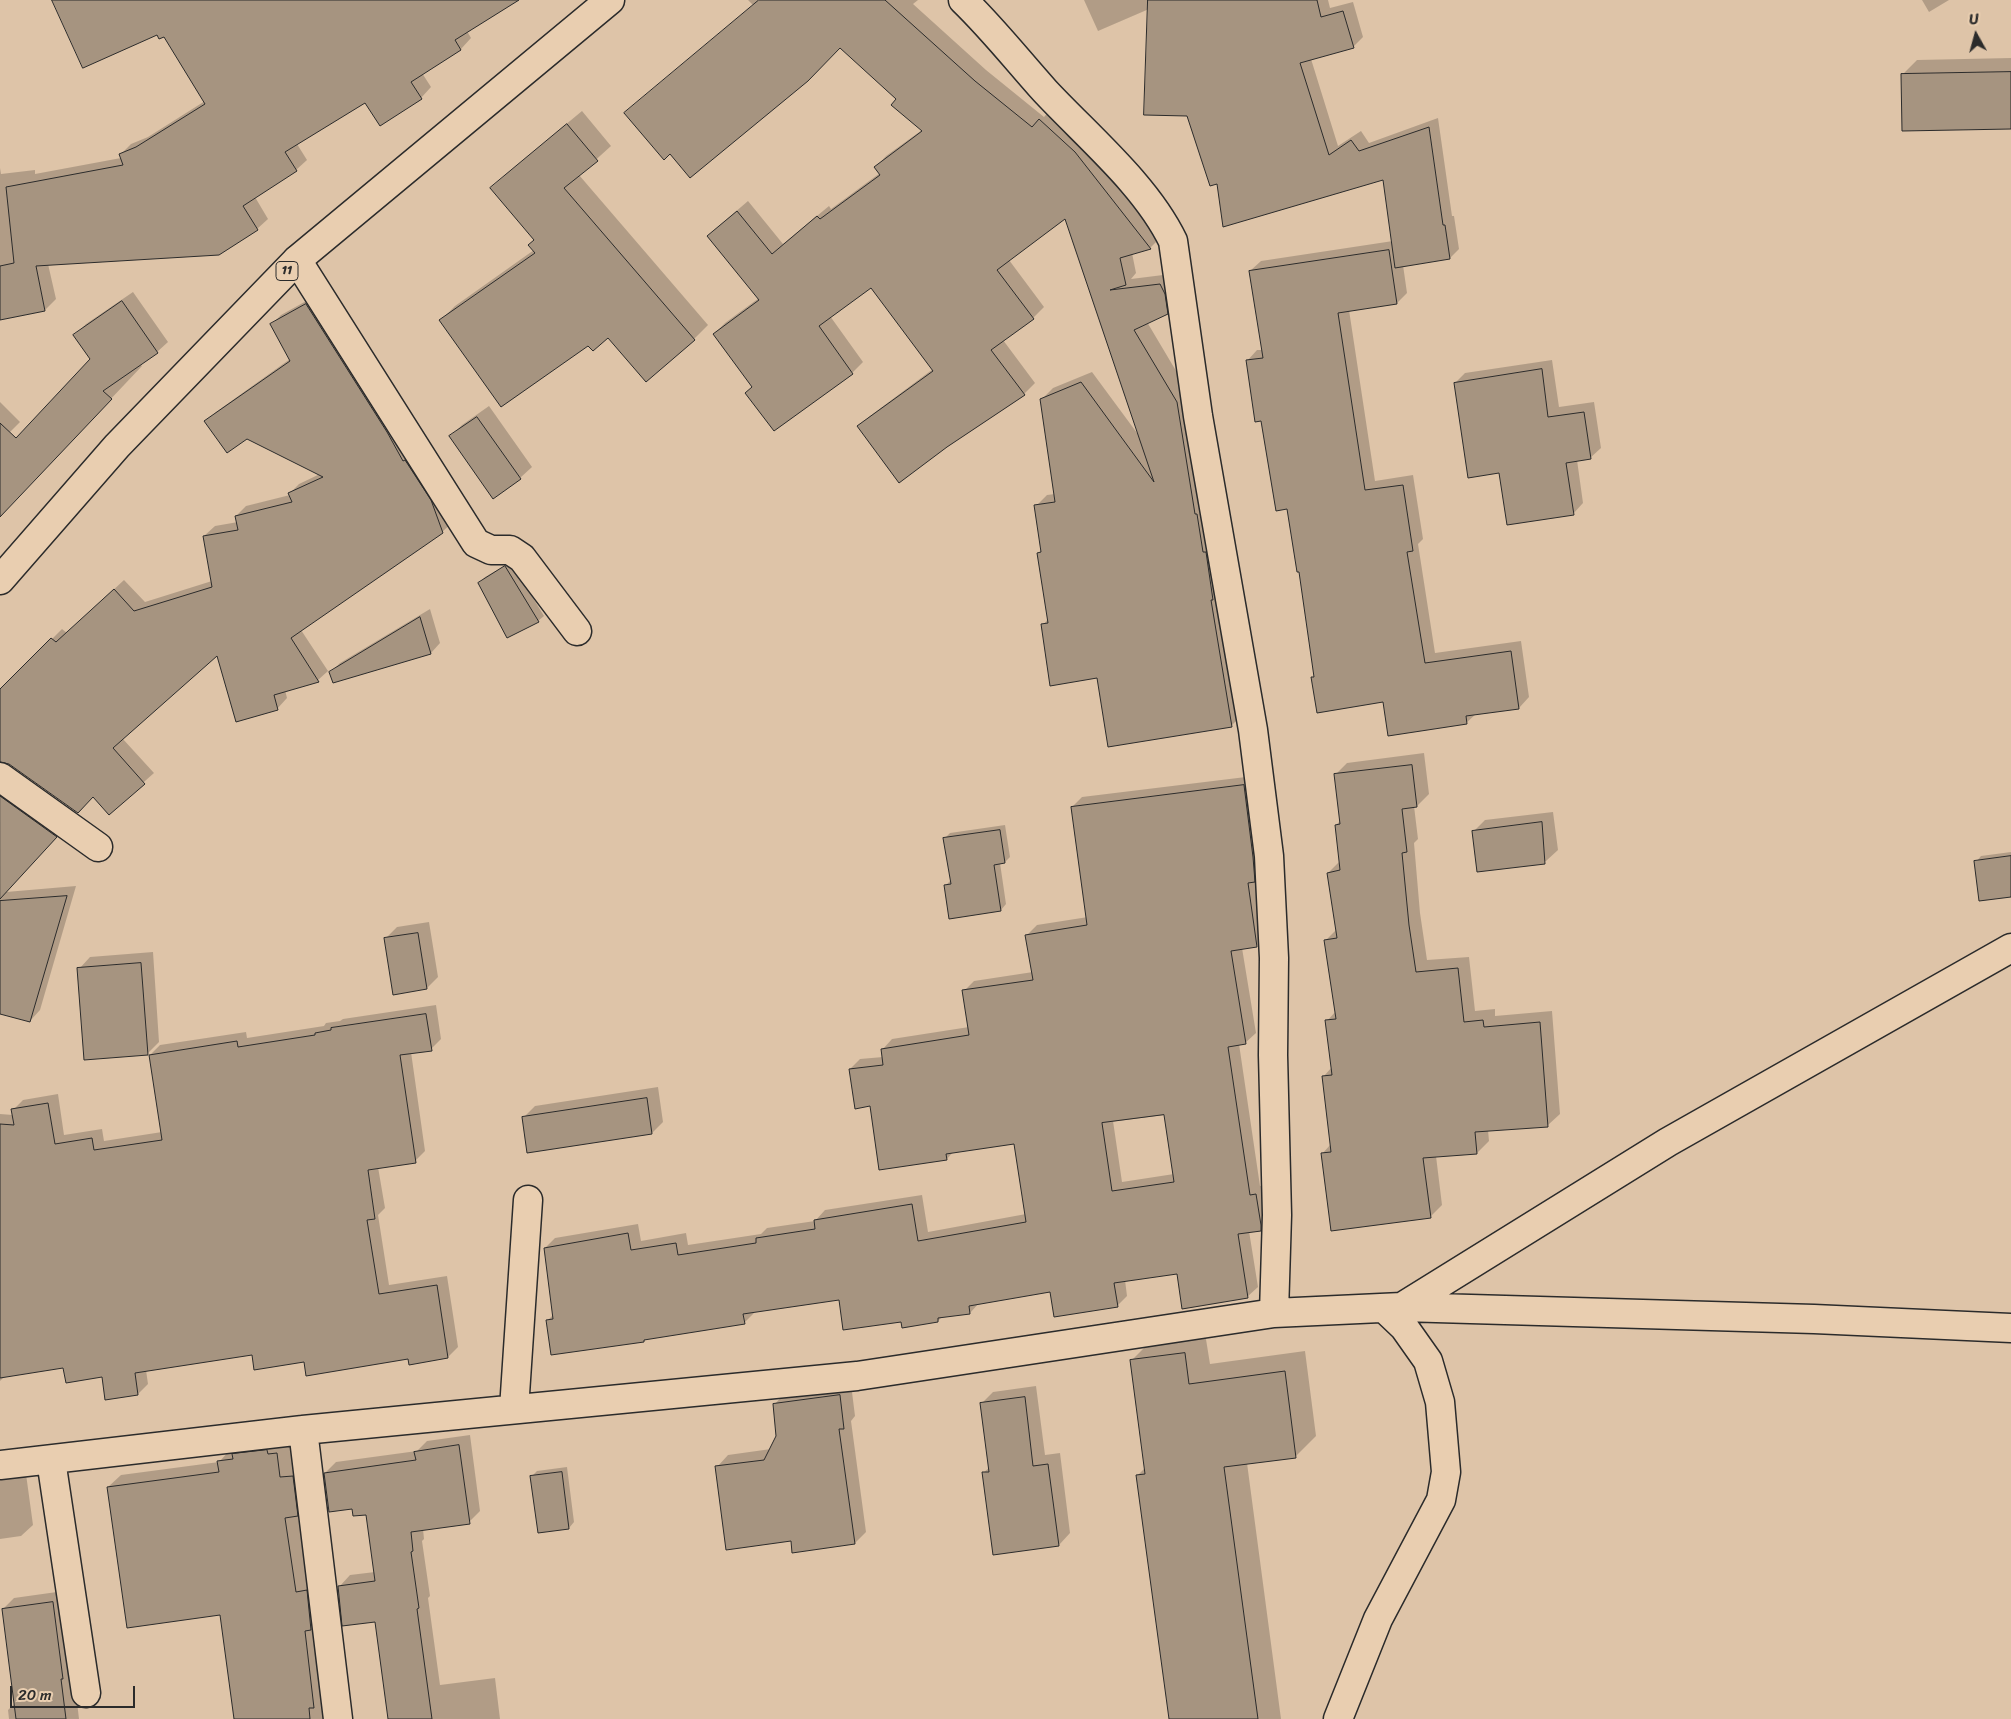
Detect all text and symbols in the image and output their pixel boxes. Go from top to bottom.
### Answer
text: U [1968,7,1980,33]
north arrow [1951,10,2001,60]
road number: 11 [276,262,298,280]
scale bar [12,1676,138,1708]
text: 20 m [18,1682,52,1708]

